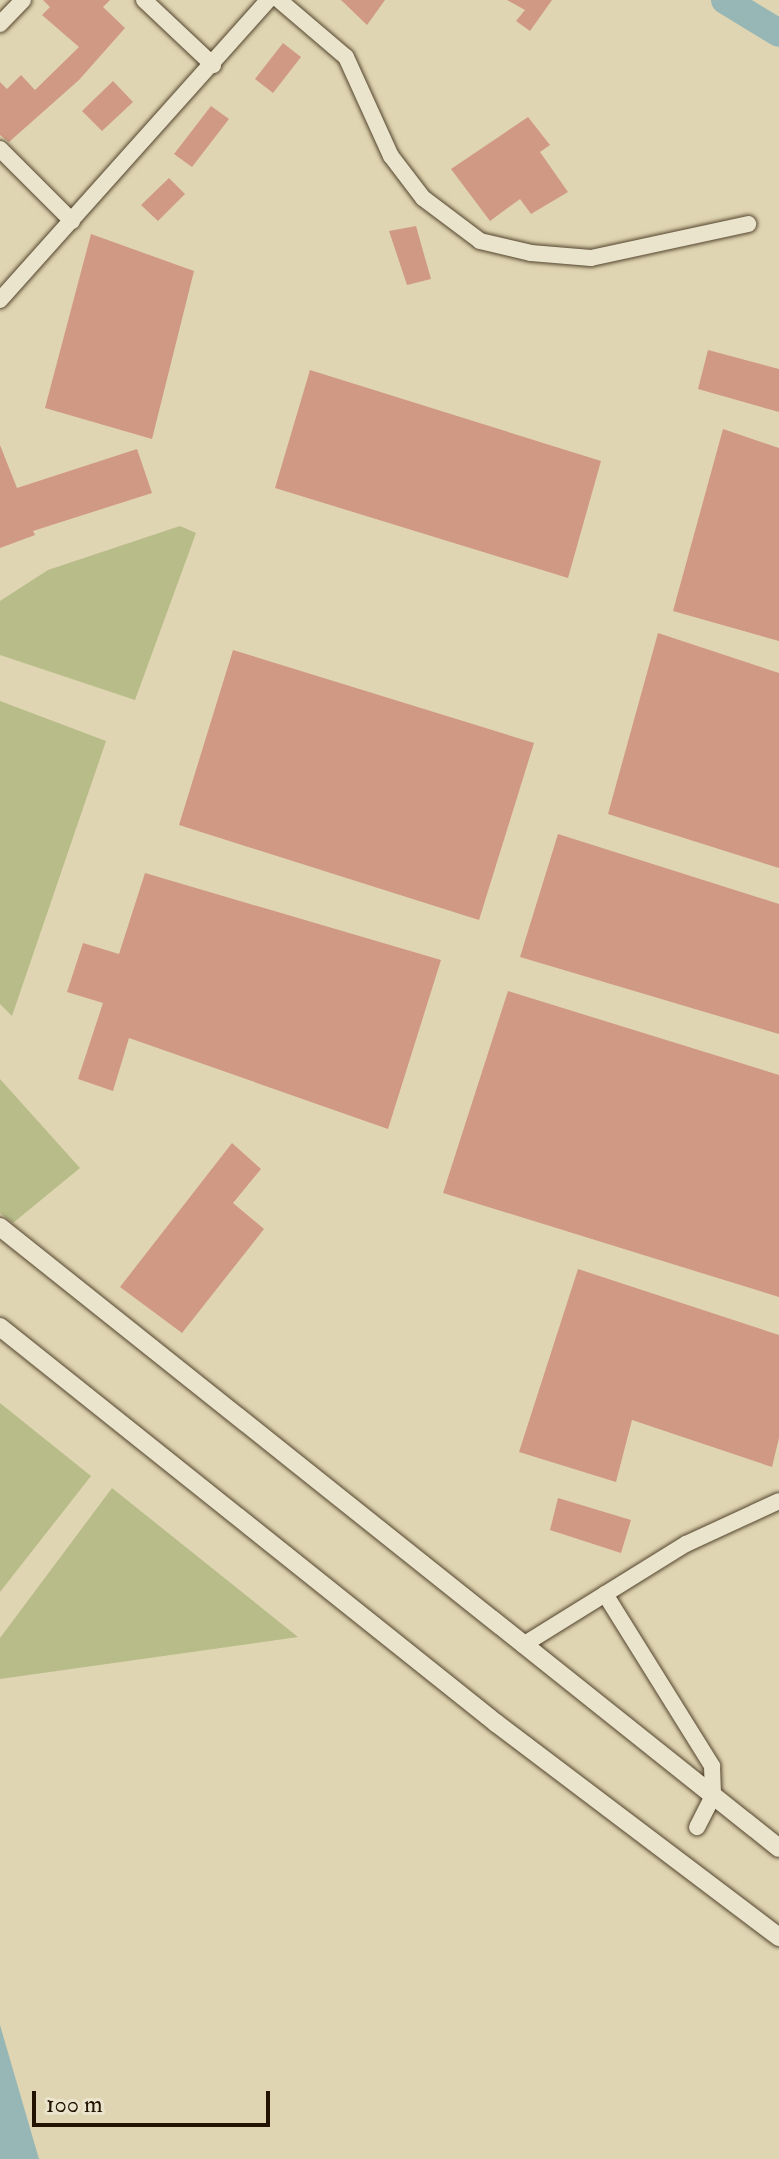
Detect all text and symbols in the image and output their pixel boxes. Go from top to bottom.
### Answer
scale bar [36,2075,274,2125]
text: 100 m [46,2089,103,2120]

